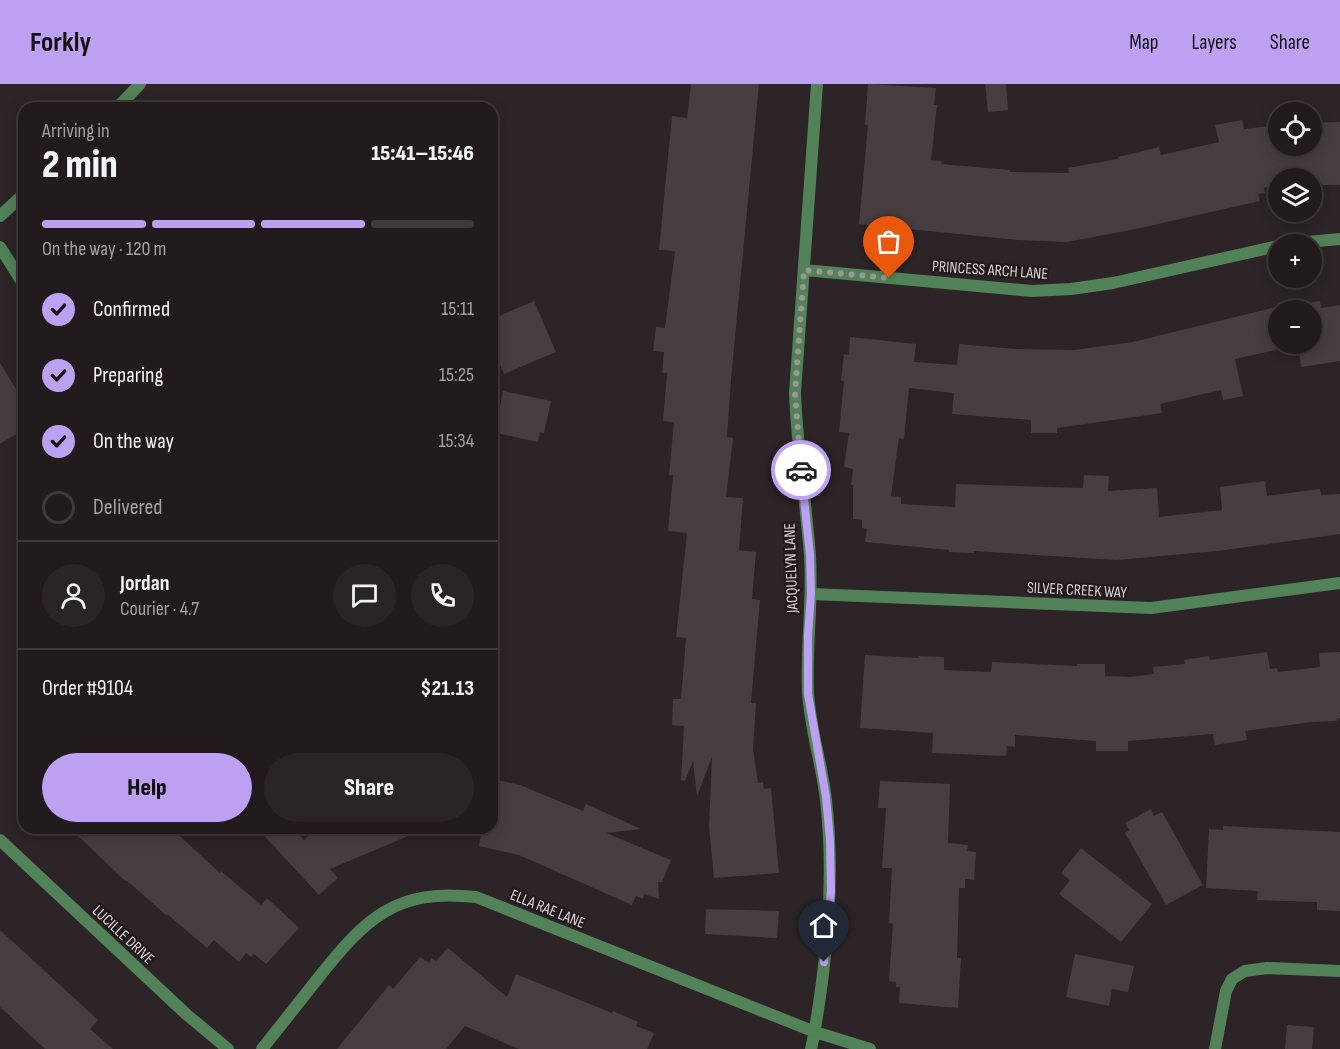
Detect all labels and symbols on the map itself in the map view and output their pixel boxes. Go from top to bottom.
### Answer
pin [863,216,914,278]
street label: PRINCESS ARCH LANE [931,257,1048,284]
courier [771,440,831,500]
street label: JACQUELYN LANE [780,523,803,614]
street label: SILVER CREEK WAY [1027,578,1128,603]
street label: ELLA RAE LANE [507,886,588,933]
pin [798,900,849,962]
street label: LUCILLE DRIVE [88,902,158,969]

